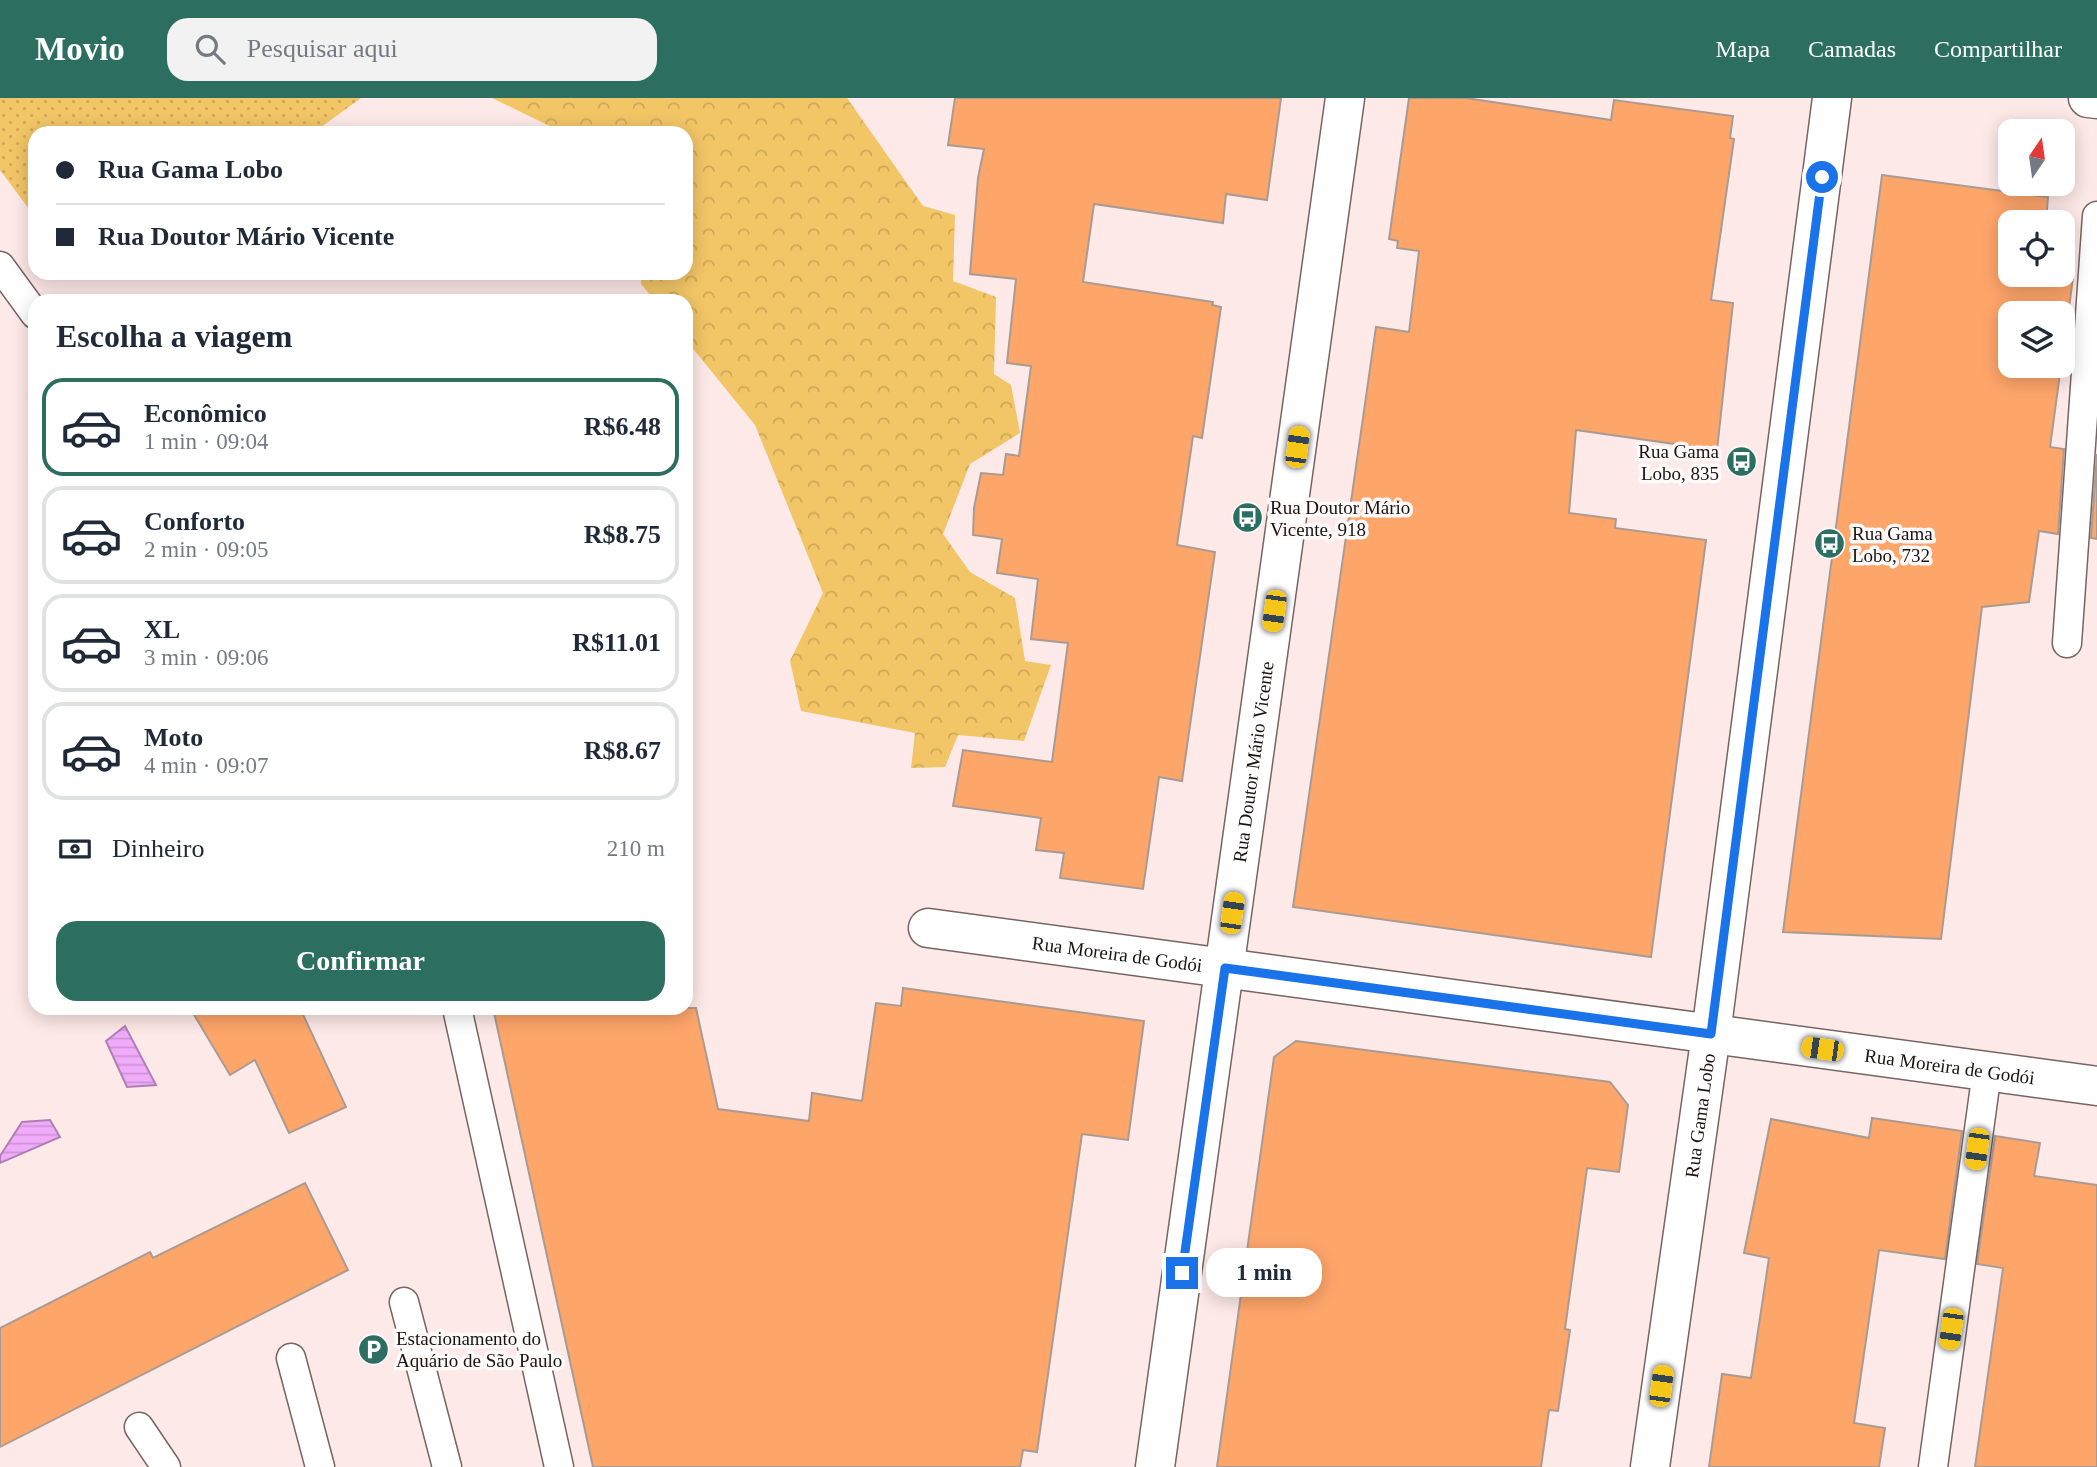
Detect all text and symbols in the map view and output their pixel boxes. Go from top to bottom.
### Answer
search box [167,18,657,81]
icon: search [191,30,229,68]
text: Movio [35,31,125,67]
text: Pesquisar aqui [247,34,398,63]
text: Mapa [1715,36,1770,62]
text: Camadas [1808,36,1896,62]
text: Compartilhar [1934,36,2062,62]
north arrow [1998,119,2076,196]
map controls [1998,119,2075,378]
text: Rua Gama Lobo [98,155,283,184]
route start [1806,161,1838,193]
button: locate [1998,210,2075,287]
text: Rua Doutor Mário Vicente [98,222,394,251]
button: layers [1998,301,2075,378]
text: Escolha a viagem [56,318,292,354]
icon: car [60,396,123,459]
text: Econômico [144,399,267,428]
text: R$6.48 [584,412,661,441]
car [1284,425,1311,469]
text: 1 min · 09:04 [144,429,269,454]
place label: Rua Gama Lobo, 835 [1638,441,1720,484]
bus stop icon: Rua Gama Lobo, 835 [1725,445,1759,479]
place label: Rua Doutor Mário Vicente, 918 [1270,497,1410,540]
bus stop icon: Rua Doutor Mário Vicente, 918 [1230,501,1264,535]
icon: car [60,504,123,567]
text: Conforto [144,507,245,536]
text: R$8.75 [584,520,661,549]
place label: Rua Gama Lobo, 732 [1852,523,1933,566]
bus stop icon: Rua Gama Lobo, 732 [1812,527,1846,561]
text: 2 min · 09:05 [144,537,269,562]
car [1261,589,1288,633]
icon: car [60,612,123,675]
text: XL [144,615,180,644]
text: R$11.01 [572,628,661,657]
text: 3 min · 09:06 [144,645,269,670]
street label: Rua Doutor Mário Vicente [1229,660,1277,864]
icon: car [60,720,123,783]
text: Moto [144,723,203,752]
text: R$8.67 [584,736,661,765]
text: 4 min · 09:07 [144,753,269,778]
icon: cash [56,830,94,868]
text: Dinheiro [112,834,204,863]
text: 210 m [607,836,665,861]
car [1219,891,1246,935]
button: Confirmar [56,921,665,1001]
street label: Rua Moreira de Godói [1031,932,1204,975]
car [1800,1036,1845,1062]
street label: Rua Moreira de Godói [1863,1044,2036,1088]
street label: Rua Gama Lobo [1680,1052,1719,1179]
car [1964,1127,1991,1171]
callout: 1 min [1206,1248,1322,1298]
route end [1166,1257,1198,1289]
text: 1 min [1236,1260,1292,1285]
car [1938,1307,1965,1351]
place label: Estacionamento do Aquário de São Paulo [396,1328,562,1371]
parking icon: Estacionamento do Aquário de São Paulo [356,1332,390,1366]
car [1648,1364,1675,1408]

